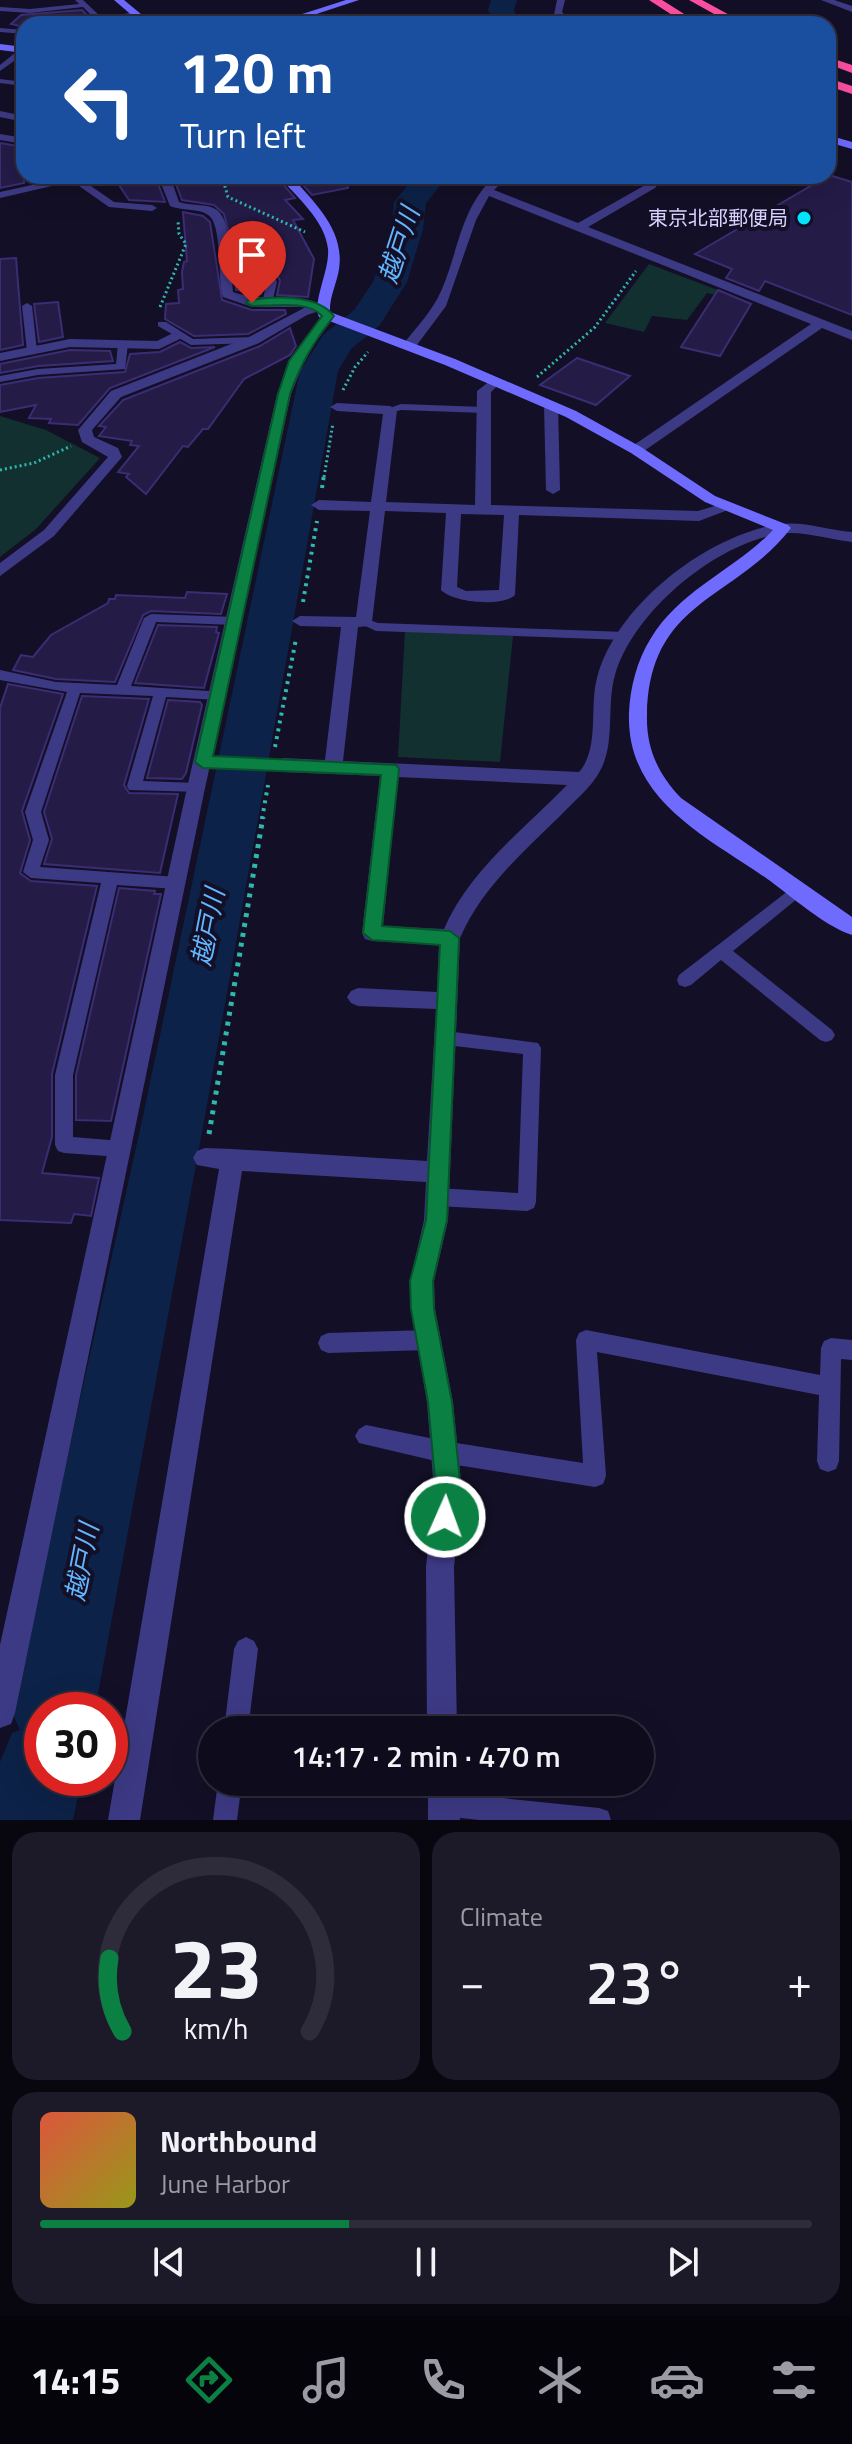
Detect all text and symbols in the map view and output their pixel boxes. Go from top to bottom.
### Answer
text: 120 m [180,30,333,115]
icon: left [48,48,152,152]
text: Turn left [180,107,306,162]
water label: 越戸川 [368,199,430,288]
place label: 東京北部郵便局 [648,202,788,233]
marker: 東京北部郵便局 [795,209,813,227]
pin [218,221,286,303]
icon: arrive [230,233,274,277]
water label: 越戸川 [181,882,235,969]
position arrow [403,1475,487,1559]
water label: 越戸川 [55,1517,109,1604]
speed limit sign: 30 [24,1692,128,1796]
text: 14:17 · 2 min · 470 m [291,1733,561,1779]
text: Climate [460,1897,543,1936]
text: 23 [169,1904,263,2030]
text: 23° [586,1936,686,2027]
text: − [460,1948,485,2015]
text: + [787,1948,812,2015]
text: km/h [184,2007,248,2050]
text: Northbound [160,2118,317,2164]
text: June Harbor [160,2164,290,2203]
icon: previous [147,2240,191,2284]
icon: pause [404,2240,448,2284]
icon: next [661,2240,705,2284]
icon: directions [181,2352,237,2408]
icon: music [298,2352,354,2408]
icon: phone [415,2352,471,2408]
icon: climate [532,2352,588,2408]
icon: car [649,2352,705,2408]
icon: filters [766,2352,822,2408]
text: 14:15 [30,2353,120,2408]

